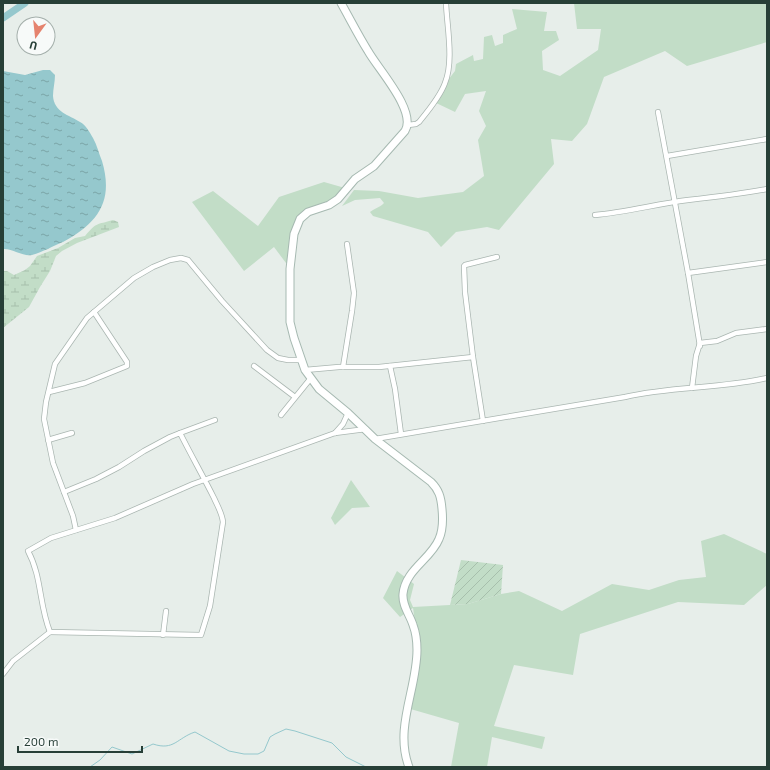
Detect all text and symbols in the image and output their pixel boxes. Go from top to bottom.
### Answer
north arrow [16,16,56,56]
text: U [28,39,39,53]
scale bar [18,728,142,754]
text: 200 m [24,734,58,748]

